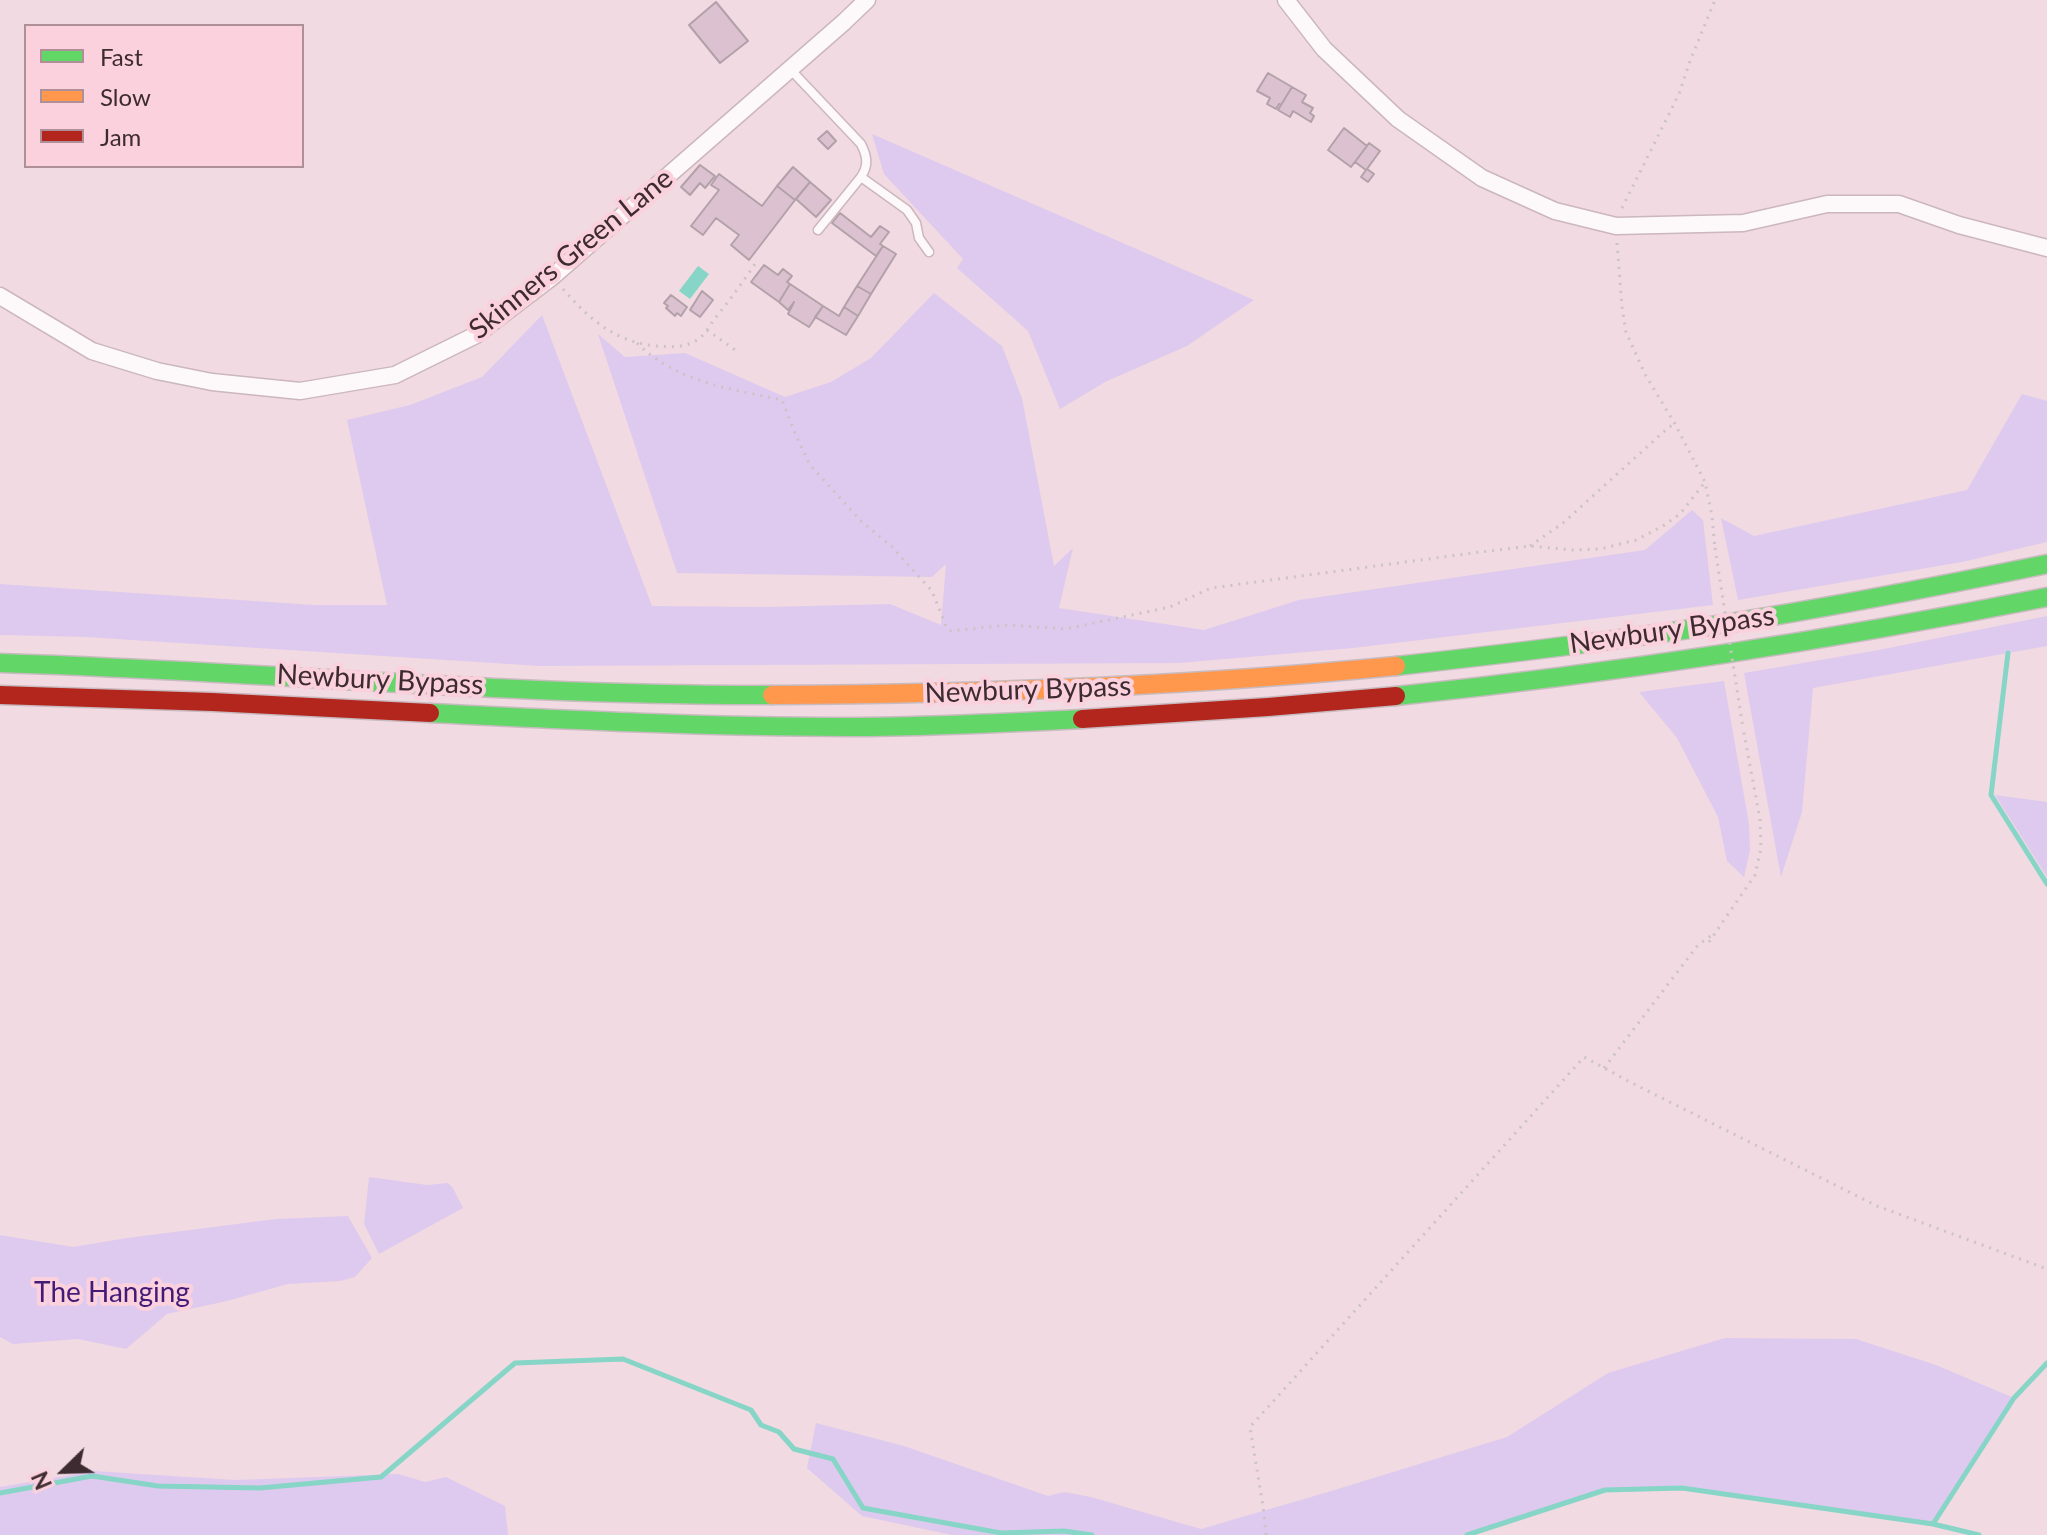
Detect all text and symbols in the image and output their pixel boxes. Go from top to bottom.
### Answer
legend [24,24,304,168]
text: Fast [100,42,143,71]
text: Slow [100,82,151,111]
text: Jam [100,122,141,151]
street label: Skinners Green Lane [462,162,680,346]
street label: Newbury Bypass [1567,599,1777,661]
street label: Newbury Bypass [276,658,484,702]
street label: Newbury Bypass [924,670,1132,710]
park label: The Hanging [34,1276,190,1310]
north arrow [24,1431,104,1511]
text: N [26,1468,57,1494]

